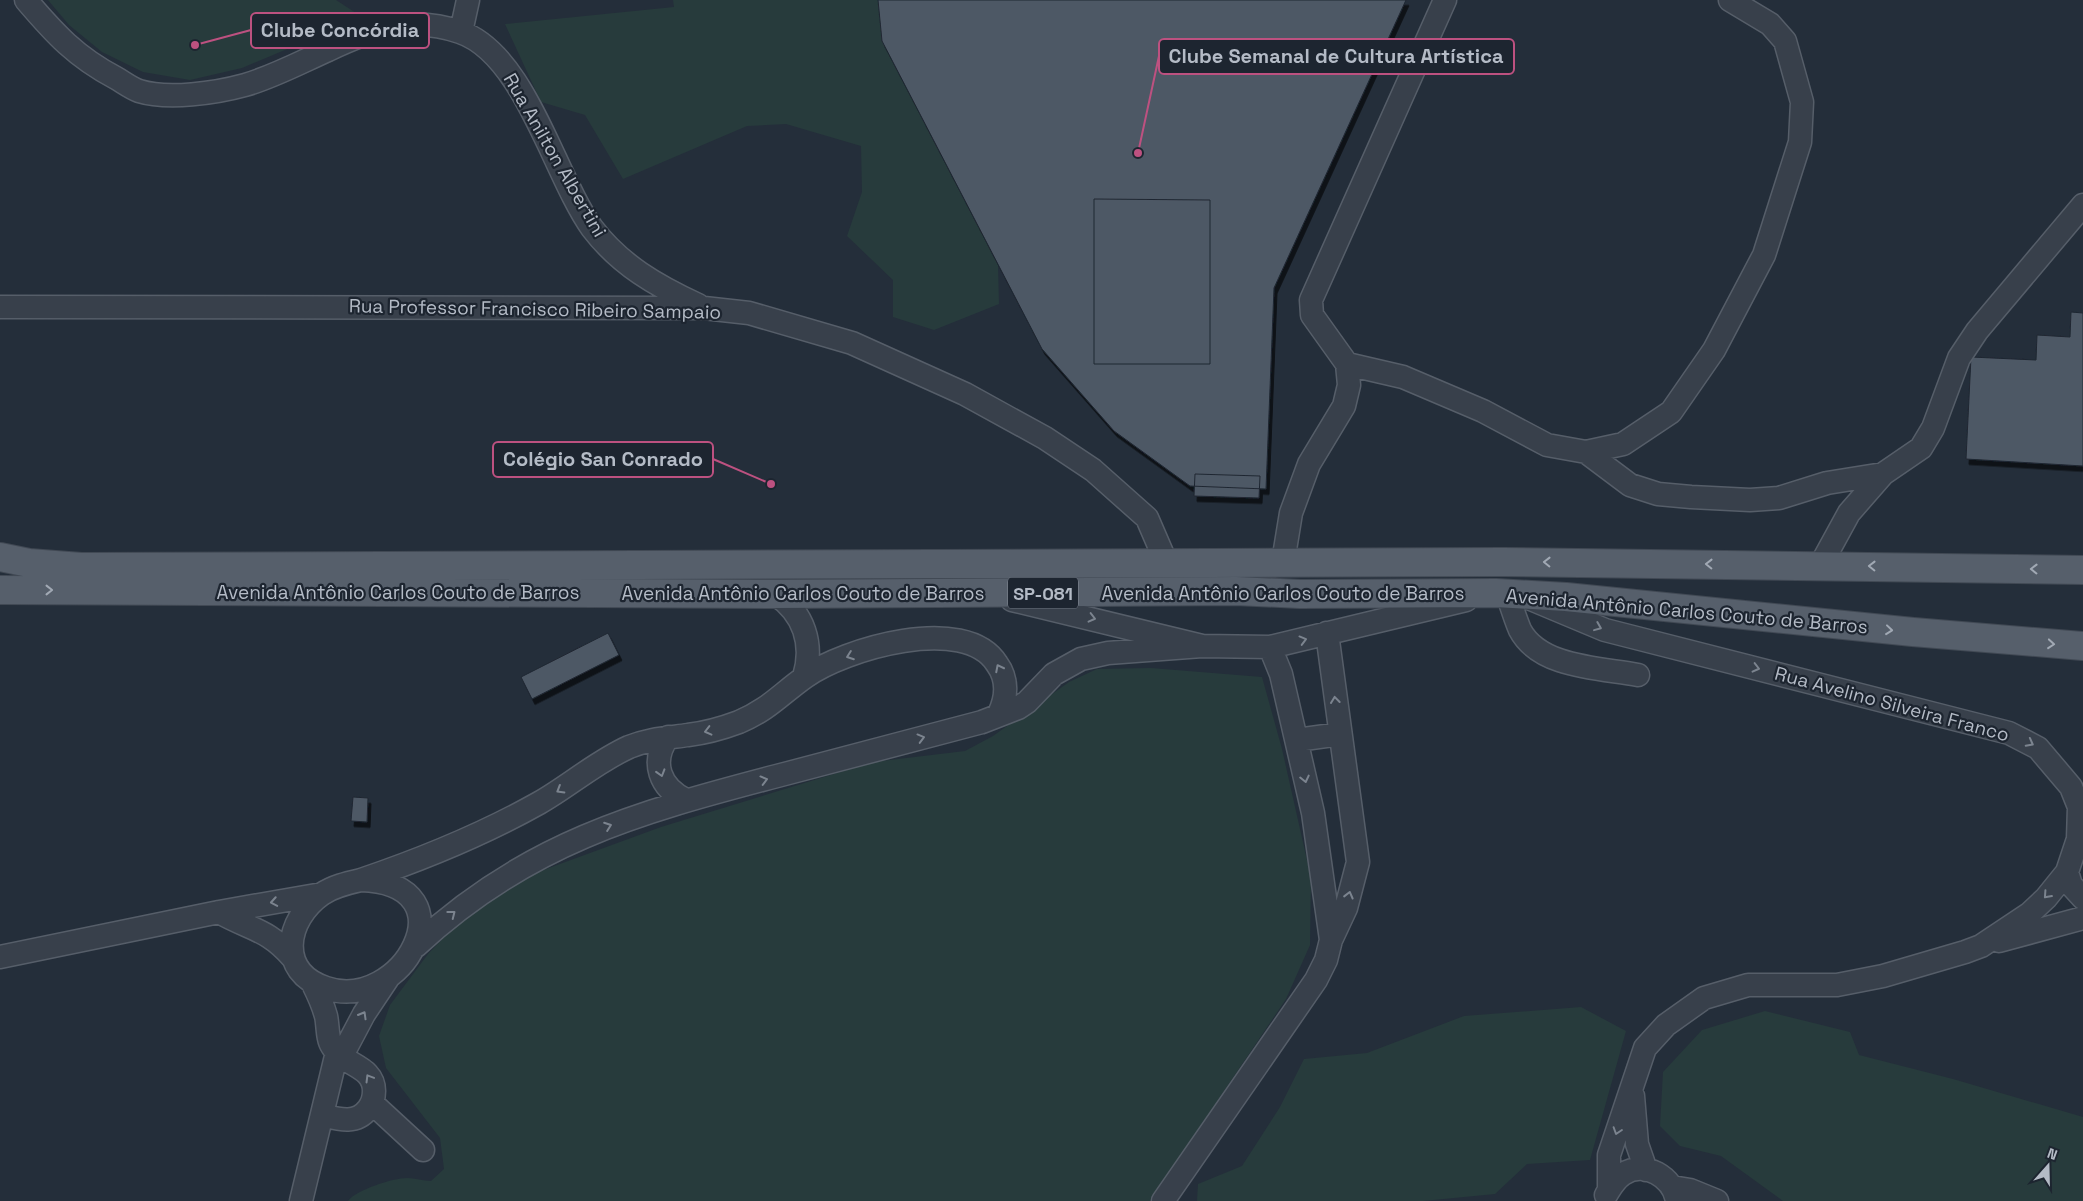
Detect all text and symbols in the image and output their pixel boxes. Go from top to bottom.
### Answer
callout: Clube Concórdia [251,13,429,48]
text: Clube Concórdia [261,17,420,43]
callout: Clube Semanal de Cultura Artística [1159,39,1514,74]
text: Clube Semanal de Cultura Artística [1169,43,1504,69]
street label: Rua Anilton Albertini [498,68,612,242]
street label: Rua Professor Francisco Ribeiro Sampaio [349,293,721,325]
callout: Colégio San Conrado [493,442,713,477]
text: Colégio San Conrado [503,446,703,472]
one-way arrow [1543,557,1550,567]
one-way arrow [1705,559,1713,569]
one-way arrow [1868,561,1876,572]
one-way arrow [2030,564,2038,574]
road number: SP-081 [1008,578,1078,608]
street label: Avenida Antônio Carlos Couto de Barros [216,580,580,605]
street label: Avenida Antônio Carlos Couto de Barros [621,581,985,606]
street label: Avenida Antônio Carlos Couto de Barros [1101,581,1465,606]
street label: Avenida Antônio Carlos Couto de Barros [1505,583,1869,639]
one-way arrow [45,585,53,595]
one-way arrow [1088,612,1097,623]
one-way arrow [1593,621,1602,631]
one-way arrow [1886,624,1894,635]
one-way arrow [1298,635,1307,645]
one-way arrow [2048,638,2056,649]
one-way arrow [846,650,855,660]
street label: Rua Avelino Silveira Franco [1772,661,2012,747]
one-way arrow [1751,662,1759,672]
one-way arrow [995,664,1005,673]
one-way arrow [1331,696,1341,705]
one-way arrow [704,725,713,736]
one-way arrow [916,733,925,744]
one-way arrow [2024,737,2033,747]
one-way arrow [655,768,665,777]
one-way arrow [1299,774,1310,783]
one-way arrow [759,775,767,785]
one-way arrow [557,784,566,794]
one-way arrow [603,822,612,832]
one-way arrow [2044,890,2053,899]
one-way arrow [1343,891,1354,900]
one-way arrow [270,897,279,907]
one-way arrow [446,911,455,919]
one-way arrow [357,1012,367,1021]
one-way arrow [366,1075,376,1084]
one-way arrow [1613,1127,1623,1135]
north arrow [2023,1141,2073,1191]
text: N [2045,1144,2060,1164]

